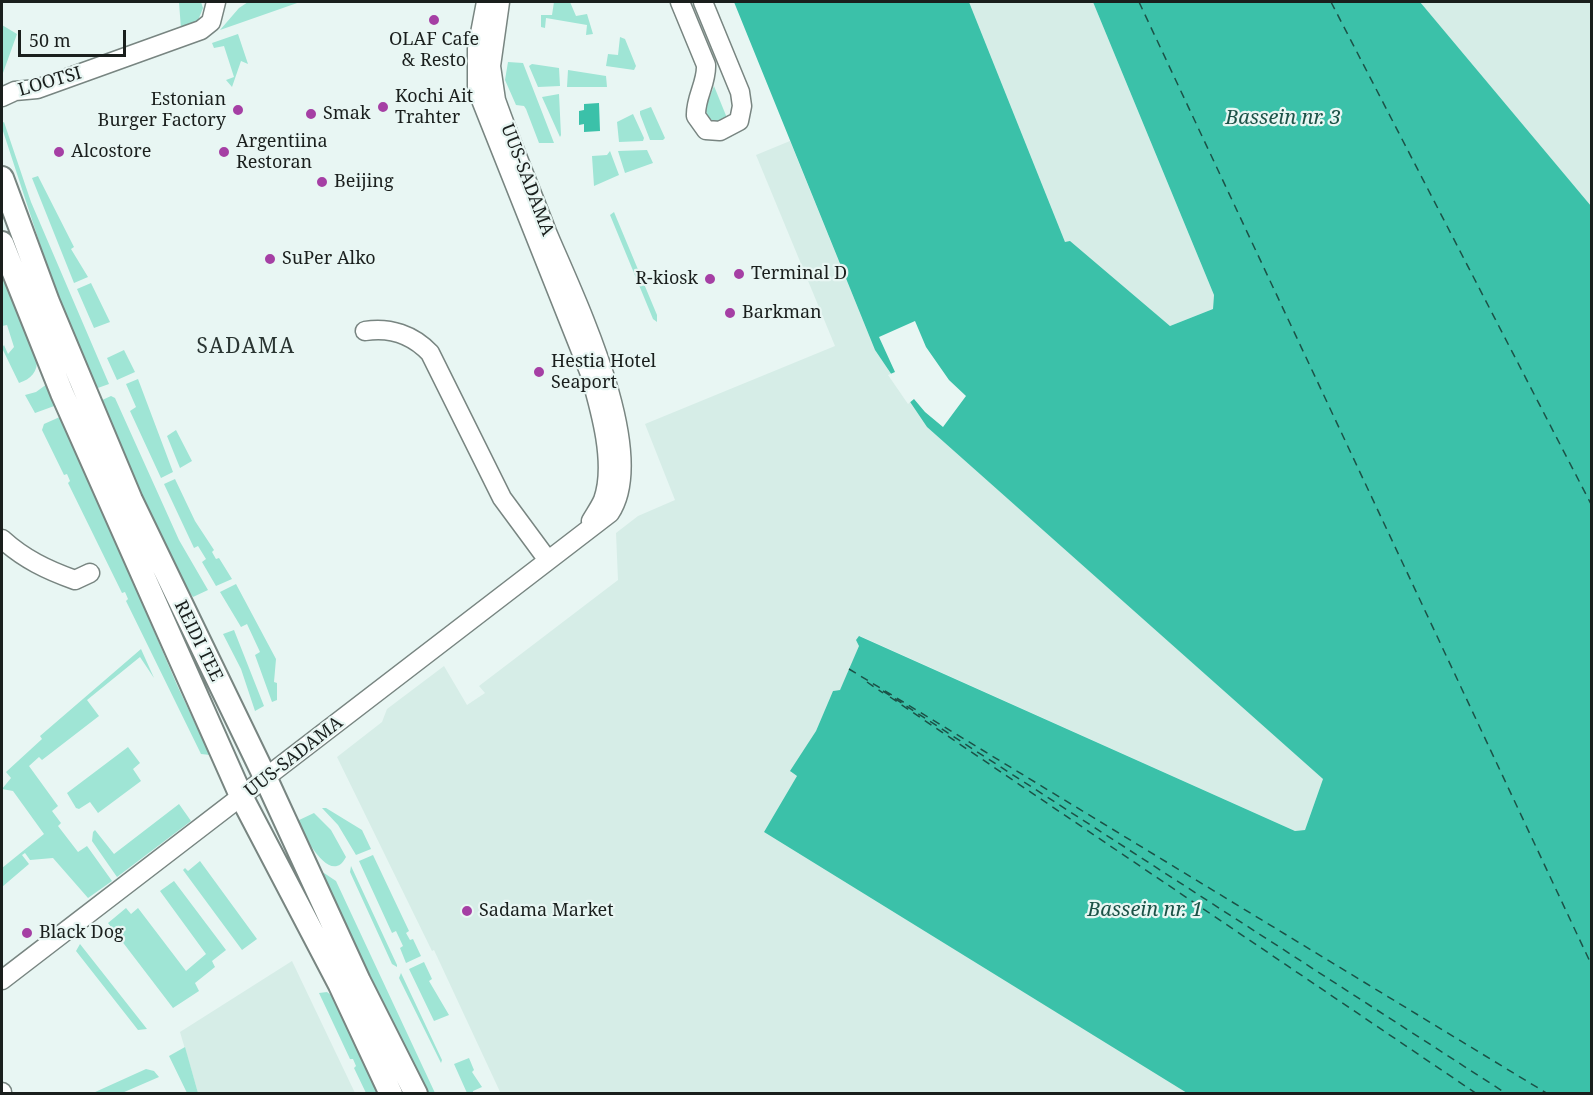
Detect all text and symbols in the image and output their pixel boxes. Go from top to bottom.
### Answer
marker: OLAF Cafe & Resto [427,13,441,27]
scale bar [21,18,129,56]
text: 50 m [29,28,71,52]
place label: OLAF Cafe & Resto [389,29,479,72]
street label: LOOTSI [16,63,84,101]
place label: Kochi Ait Trahter [395,86,473,128]
place label: Estonian Burger Factory [98,89,226,132]
marker: Kochi Ait Trahter [376,100,390,114]
marker: Estonian Burger Factory [231,103,245,117]
place label: Smak [323,103,370,125]
water label: Bassein nr. 3 [1225,106,1341,130]
marker: Smak [304,107,318,121]
street label: UUS-SADAMA [496,121,558,239]
place label: Argentiina Restoran [236,131,328,174]
place label: Alcostore [71,141,151,163]
marker: Alcostore [52,145,66,159]
marker: Argentiina Restoran [217,145,231,159]
place label: Beijing [334,171,394,193]
marker: Beijing [315,175,329,189]
place label: SuPer Alko [282,248,376,270]
marker: SuPer Alko [263,252,277,266]
place label: Terminal D [751,263,847,285]
marker: Terminal D [732,267,746,281]
place label: R-kiosk [635,268,698,290]
marker: R-kiosk [703,272,717,286]
place label: Barkman [742,302,822,324]
marker: Barkman [723,306,737,320]
district label: SADAMA [197,334,295,360]
place label: Hestia Hotel Seaport [551,351,656,394]
marker: Hestia Hotel Seaport [532,365,546,379]
street label: REIDI TEE [169,597,227,685]
street label: UUS-SADAMA [241,712,347,802]
water label: Bassein nr. 1 [1087,898,1203,922]
place label: Sadama Market [479,900,614,922]
marker: Sadama Market [460,904,474,918]
place label: Black Dog [39,922,124,944]
marker: Black Dog [20,926,34,940]

